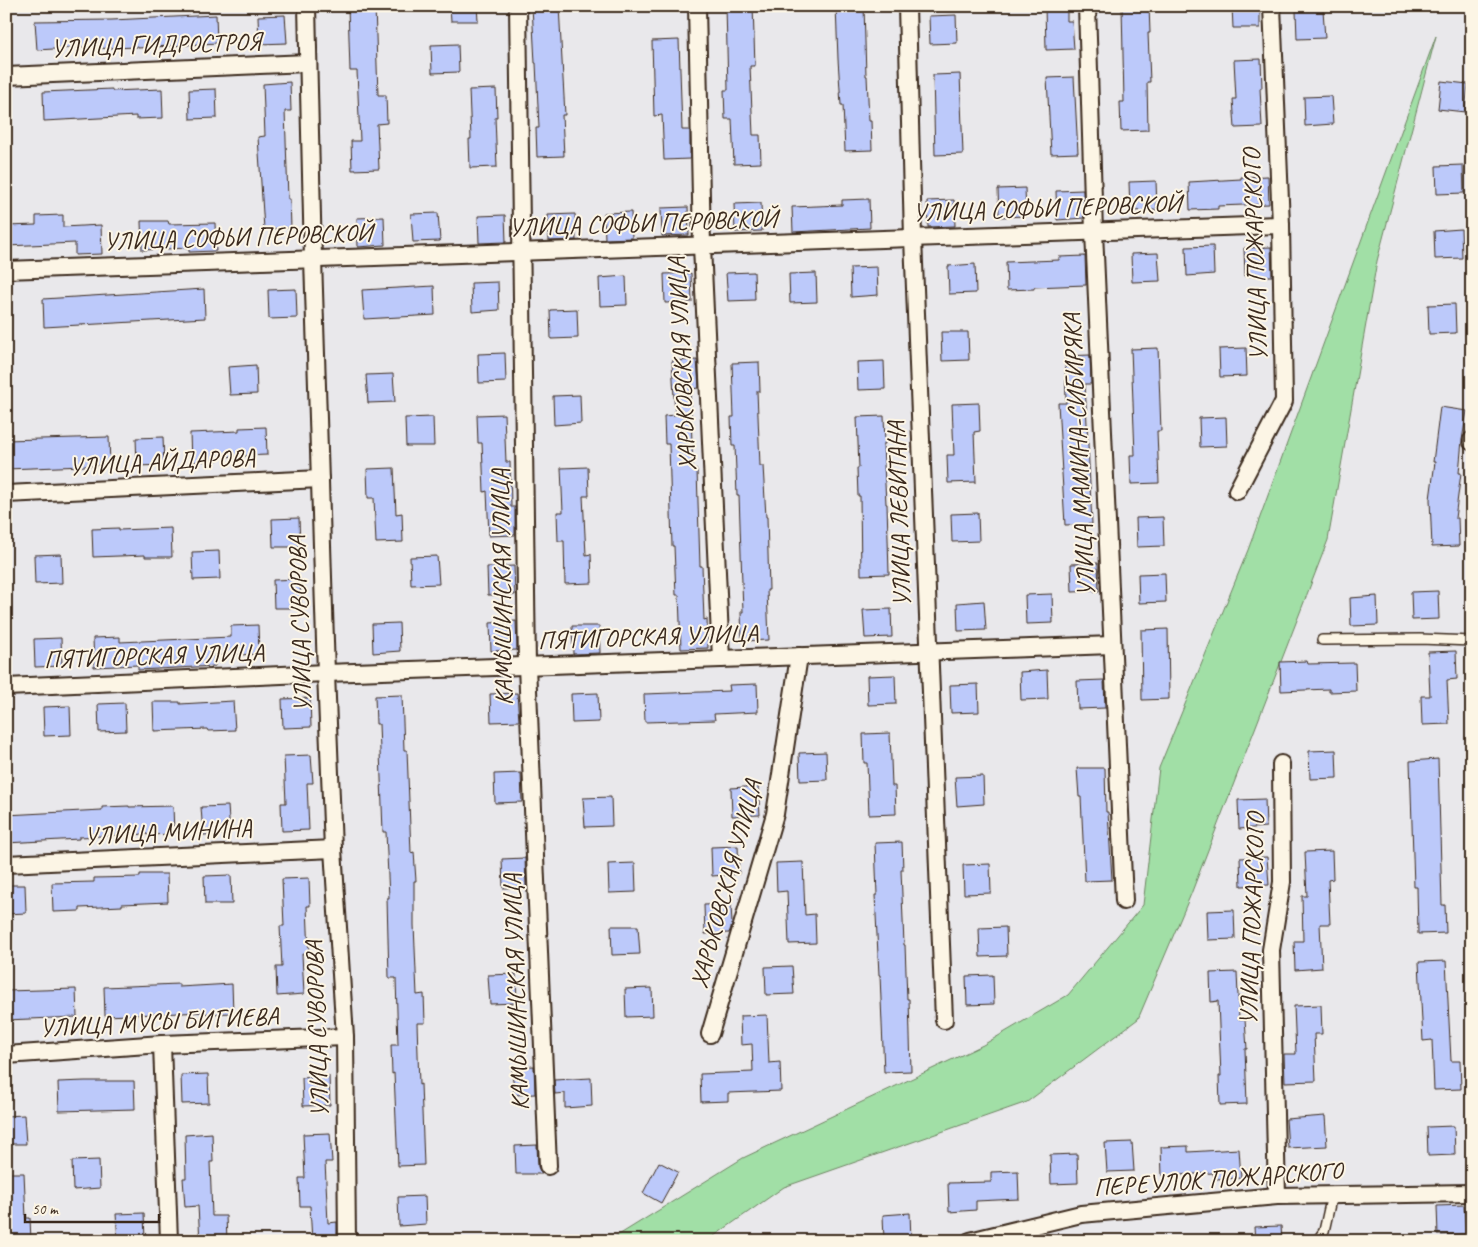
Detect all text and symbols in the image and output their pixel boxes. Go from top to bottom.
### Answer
street label: УЛИЦА ГИДРОСТРОЯ [50,25,266,65]
street label: УЛИЦА ПОЖАРСКОГО [1235,146,1275,362]
street label: УЛИЦА СОФЬИ ПЕРОВСКОЙ [912,187,1186,229]
street label: УЛИЦА СОФЬИ ПЕРОВСКОЙ [508,202,782,244]
street label: УЛИЦА СОФЬИ ПЕРОВСКОЙ [103,216,377,258]
street label: ХАРЬКОВСКАЯ УЛИЦА [660,255,704,472]
street label: УЛИЦА МАМИНА-СИБИРЯКА [1056,311,1102,597]
street label: УЛИЦА ЛЕВИТАНА [880,419,918,607]
street label: УЛИЦА АЙДАРОВА [68,441,256,483]
street label: КАМЫШИНСКАЯ УЛИЦА [484,468,520,706]
street label: УЛИЦА СУВОРОВА [281,534,319,713]
street label: ПЯТИГОРСКАЯ УЛИЦА [537,617,759,657]
street label: ПЯТИГОРСКАЯ УЛИЦА [43,636,265,676]
street label: ХАРЬКОВСКАЯ УЛИЦА [683,775,770,991]
street label: УЛИЦА ПОЖАРСКОГО [1232,810,1272,1026]
street label: УЛИЦА МИНИНА [83,812,253,852]
street label: КАМЫШИНСКАЯ УЛИЦА [496,873,536,1111]
street label: УЛИЦА СУВОРОВА [298,939,336,1118]
street label: УЛИЦА МУСЫ БИГИЕВА [39,1000,281,1044]
street label: ПЕРЕУЛОК ПОЖАРСКОГО [1093,1154,1346,1204]
scale bar [25,1192,159,1224]
text: 50 m [32,1200,59,1219]

